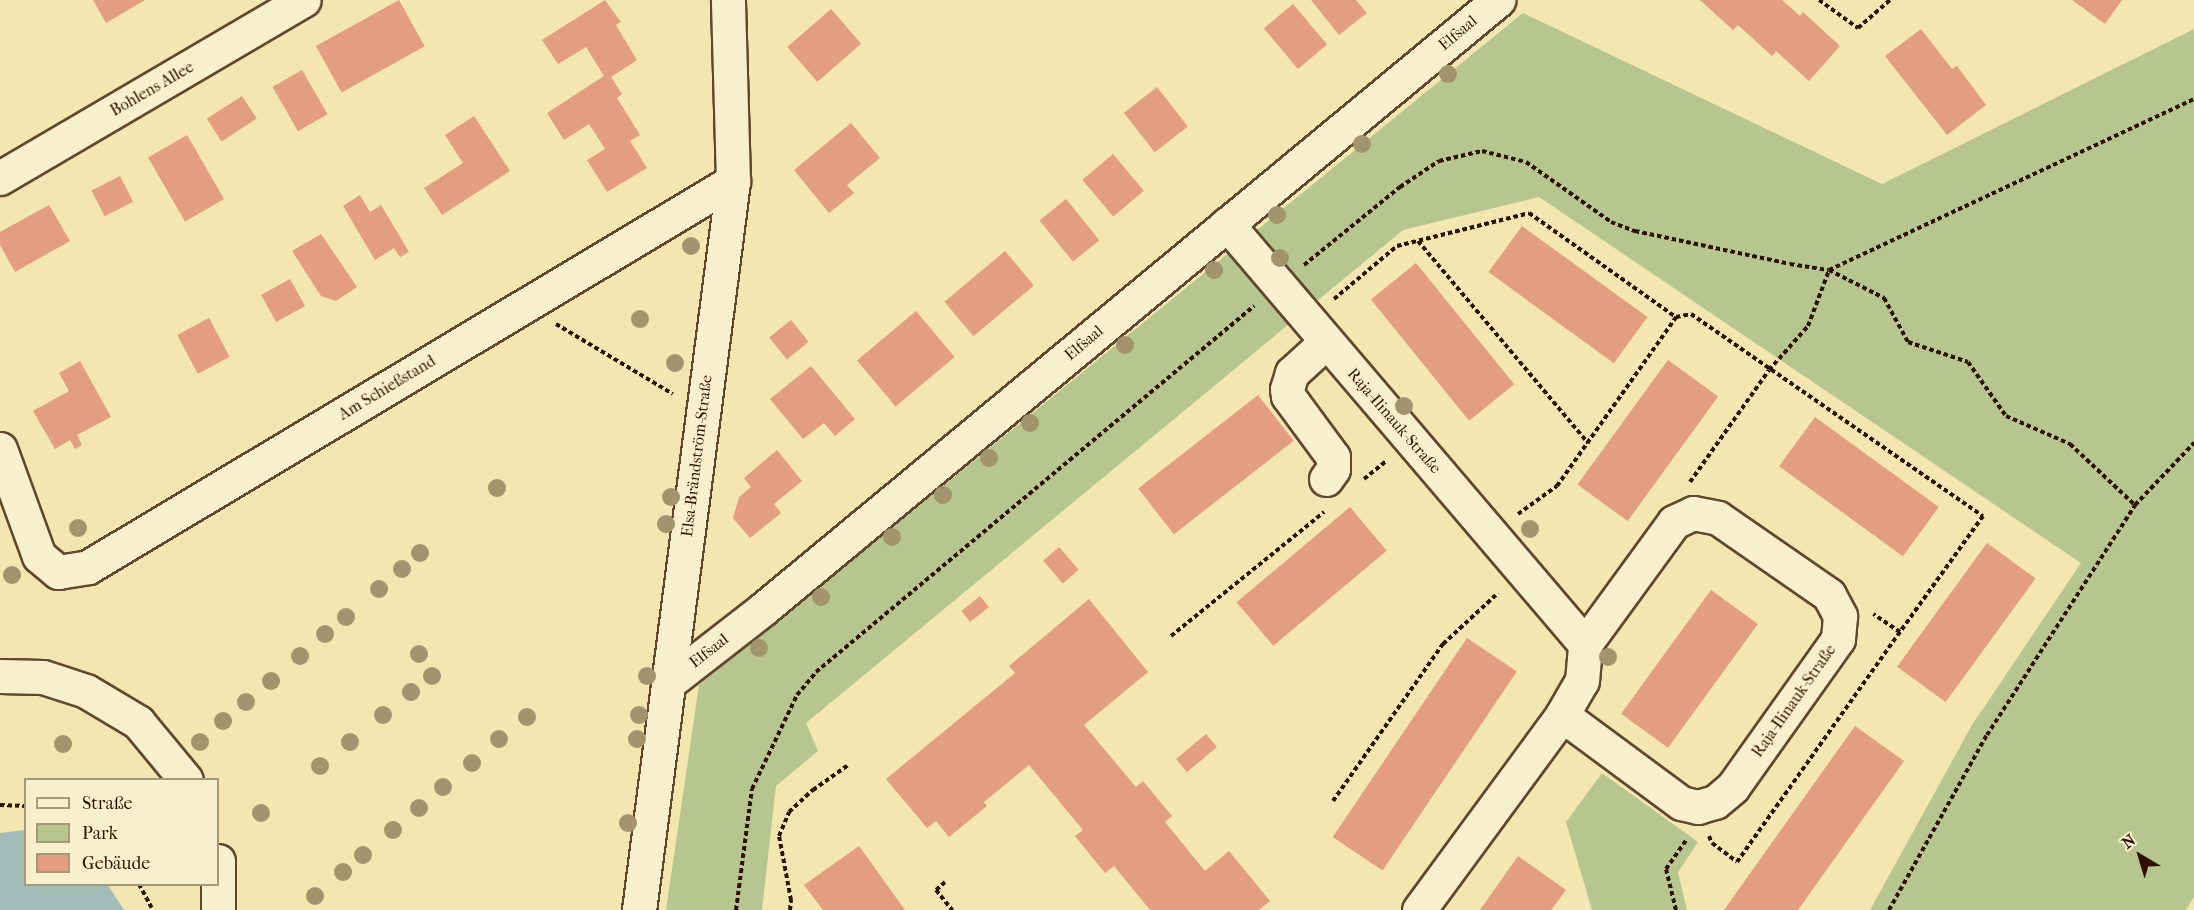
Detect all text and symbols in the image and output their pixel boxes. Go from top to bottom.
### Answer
street label: Elfsaal [1435,11,1481,55]
street label: Bohlens Allee [107,57,197,121]
street label: Elfsaal [1061,321,1107,365]
street label: Am Schießstand [335,352,439,424]
street label: Raja-Ilinauk-Straße [1343,364,1445,478]
street label: Elsa-Brändström-Straße [678,374,716,538]
street label: Elfsaal [686,630,732,672]
street label: Raja-Ilinauk-Straße [1748,641,1840,761]
legend [24,778,219,886]
text: Straße [82,793,132,814]
text: Park [82,823,118,844]
north arrow [2110,826,2170,886]
text: N [2118,830,2139,853]
text: Gebäude [82,853,150,874]

